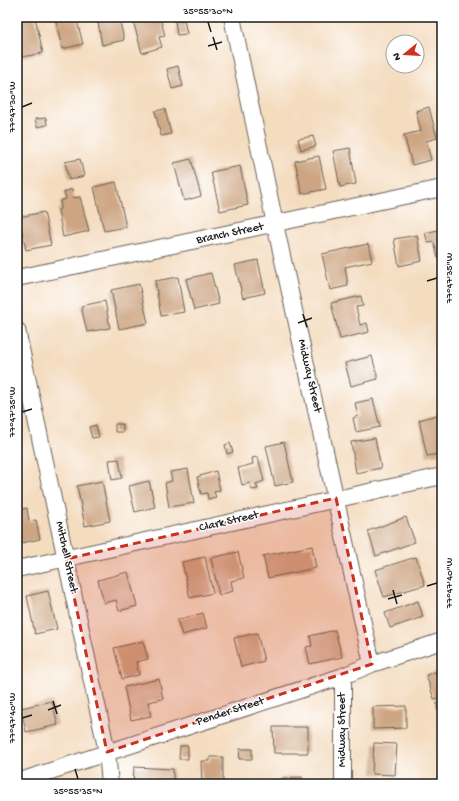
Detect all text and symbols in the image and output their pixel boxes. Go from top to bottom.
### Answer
text: 35°55'30"N [182,6,233,18]
north arrow [385,34,425,74]
text: N [391,51,404,62]
text: 77°47'30"W [7,81,19,133]
street label: Branch Street [194,220,266,248]
text: 77°47'35"W [444,252,456,304]
street label: Midway Street [294,338,324,415]
text: 77°47'35"W [7,386,19,438]
street label: Clark Street [198,508,261,536]
street label: Mitchell Street [52,520,81,595]
text: 77°47'40"W [444,557,456,609]
text: 77°47'40"W [7,692,19,744]
street label: Midway Street [336,692,350,767]
street label: Pender Street [193,694,267,730]
text: 35°55'35"N [52,786,103,798]

